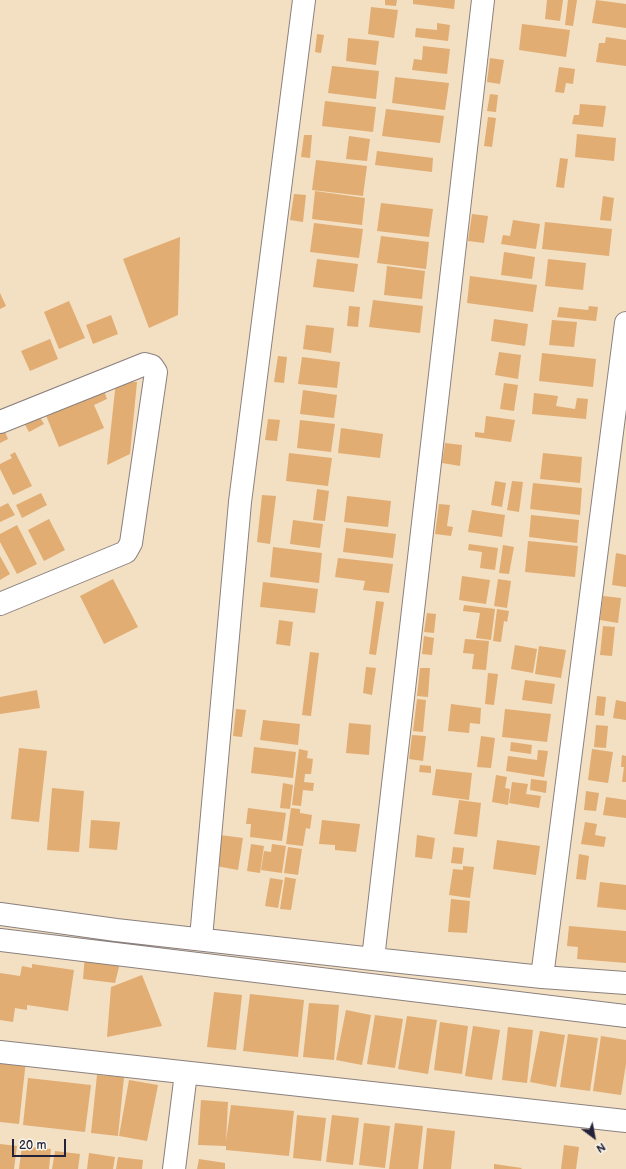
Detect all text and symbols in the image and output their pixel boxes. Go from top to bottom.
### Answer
north arrow [574,1117,614,1157]
scale bar [14,1131,68,1157]
text: 20 m [19,1138,46,1153]
text: N [594,1140,608,1155]

